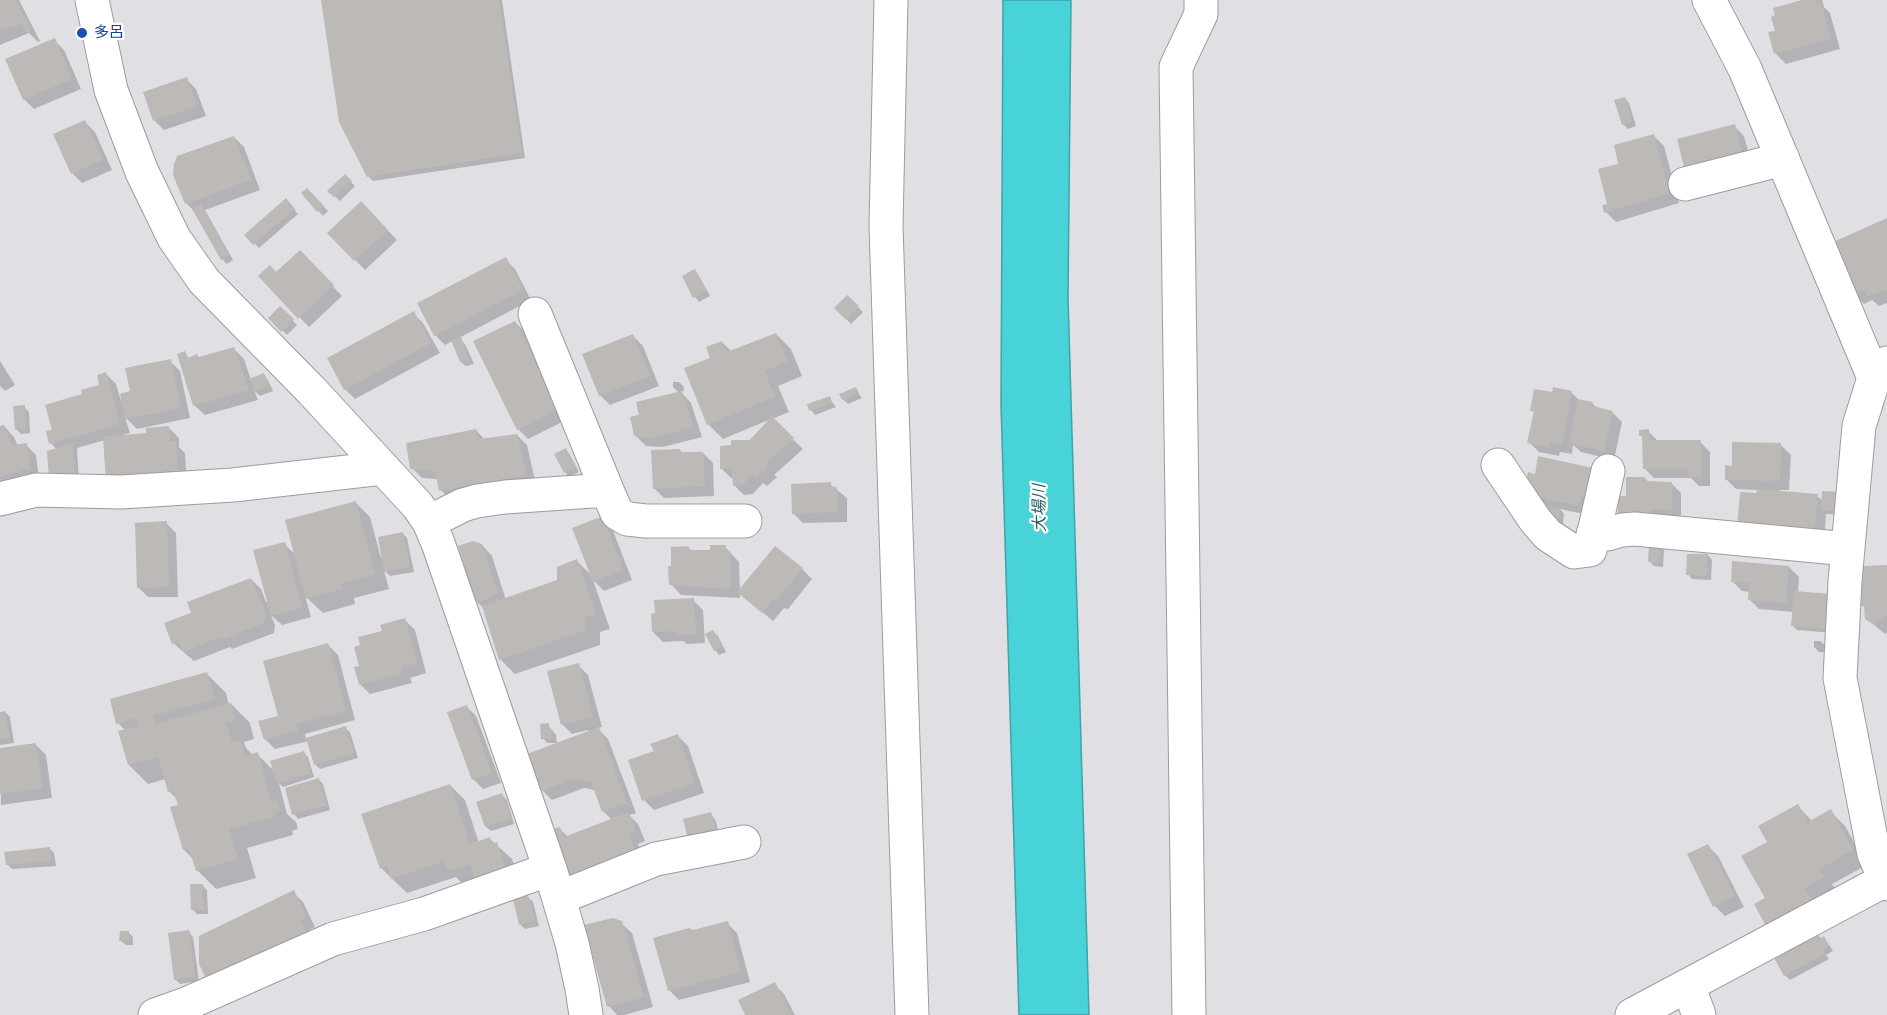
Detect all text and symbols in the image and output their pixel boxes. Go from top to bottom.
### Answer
place label: 多呂 [94,24,124,42]
marker: 多呂 [75,26,89,40]
water label: 大場川 [1030,484,1050,532]

